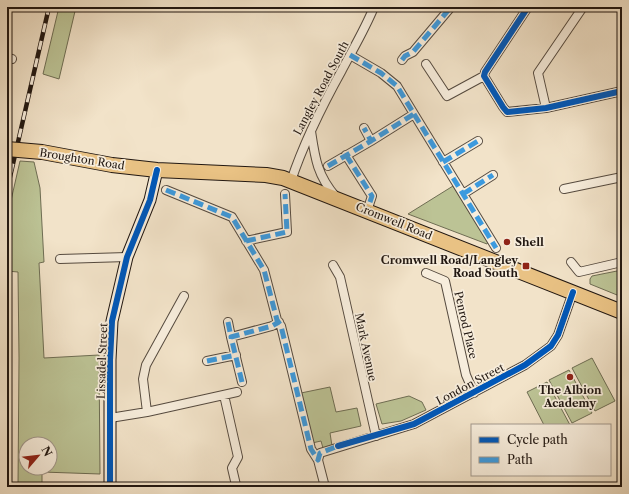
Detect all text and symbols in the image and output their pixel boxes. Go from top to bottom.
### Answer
street label: Langley Road South [290,38,352,137]
street label: Broughton Road [38,145,126,173]
street label: Cromwell Road [354,199,435,243]
place label: Shell [515,235,544,249]
marker: Shell [502,237,512,247]
place label: Cromwell Road/Langley Road South [381,253,518,280]
marker: Cromwell Road/Langley Road South [521,261,531,271]
street label: Penrod Place [451,290,481,360]
street label: Mark Avenue [352,312,380,382]
street label: Lissadel Street [94,323,110,399]
street label: London Street [433,360,507,408]
marker: The Albion Academy [565,372,575,382]
place label: The Albion Academy [539,383,602,410]
legend [471,424,611,476]
text: Cycle path [507,432,568,447]
north arrow [18,436,58,476]
text: N [38,444,55,459]
text: Path [507,452,533,467]

